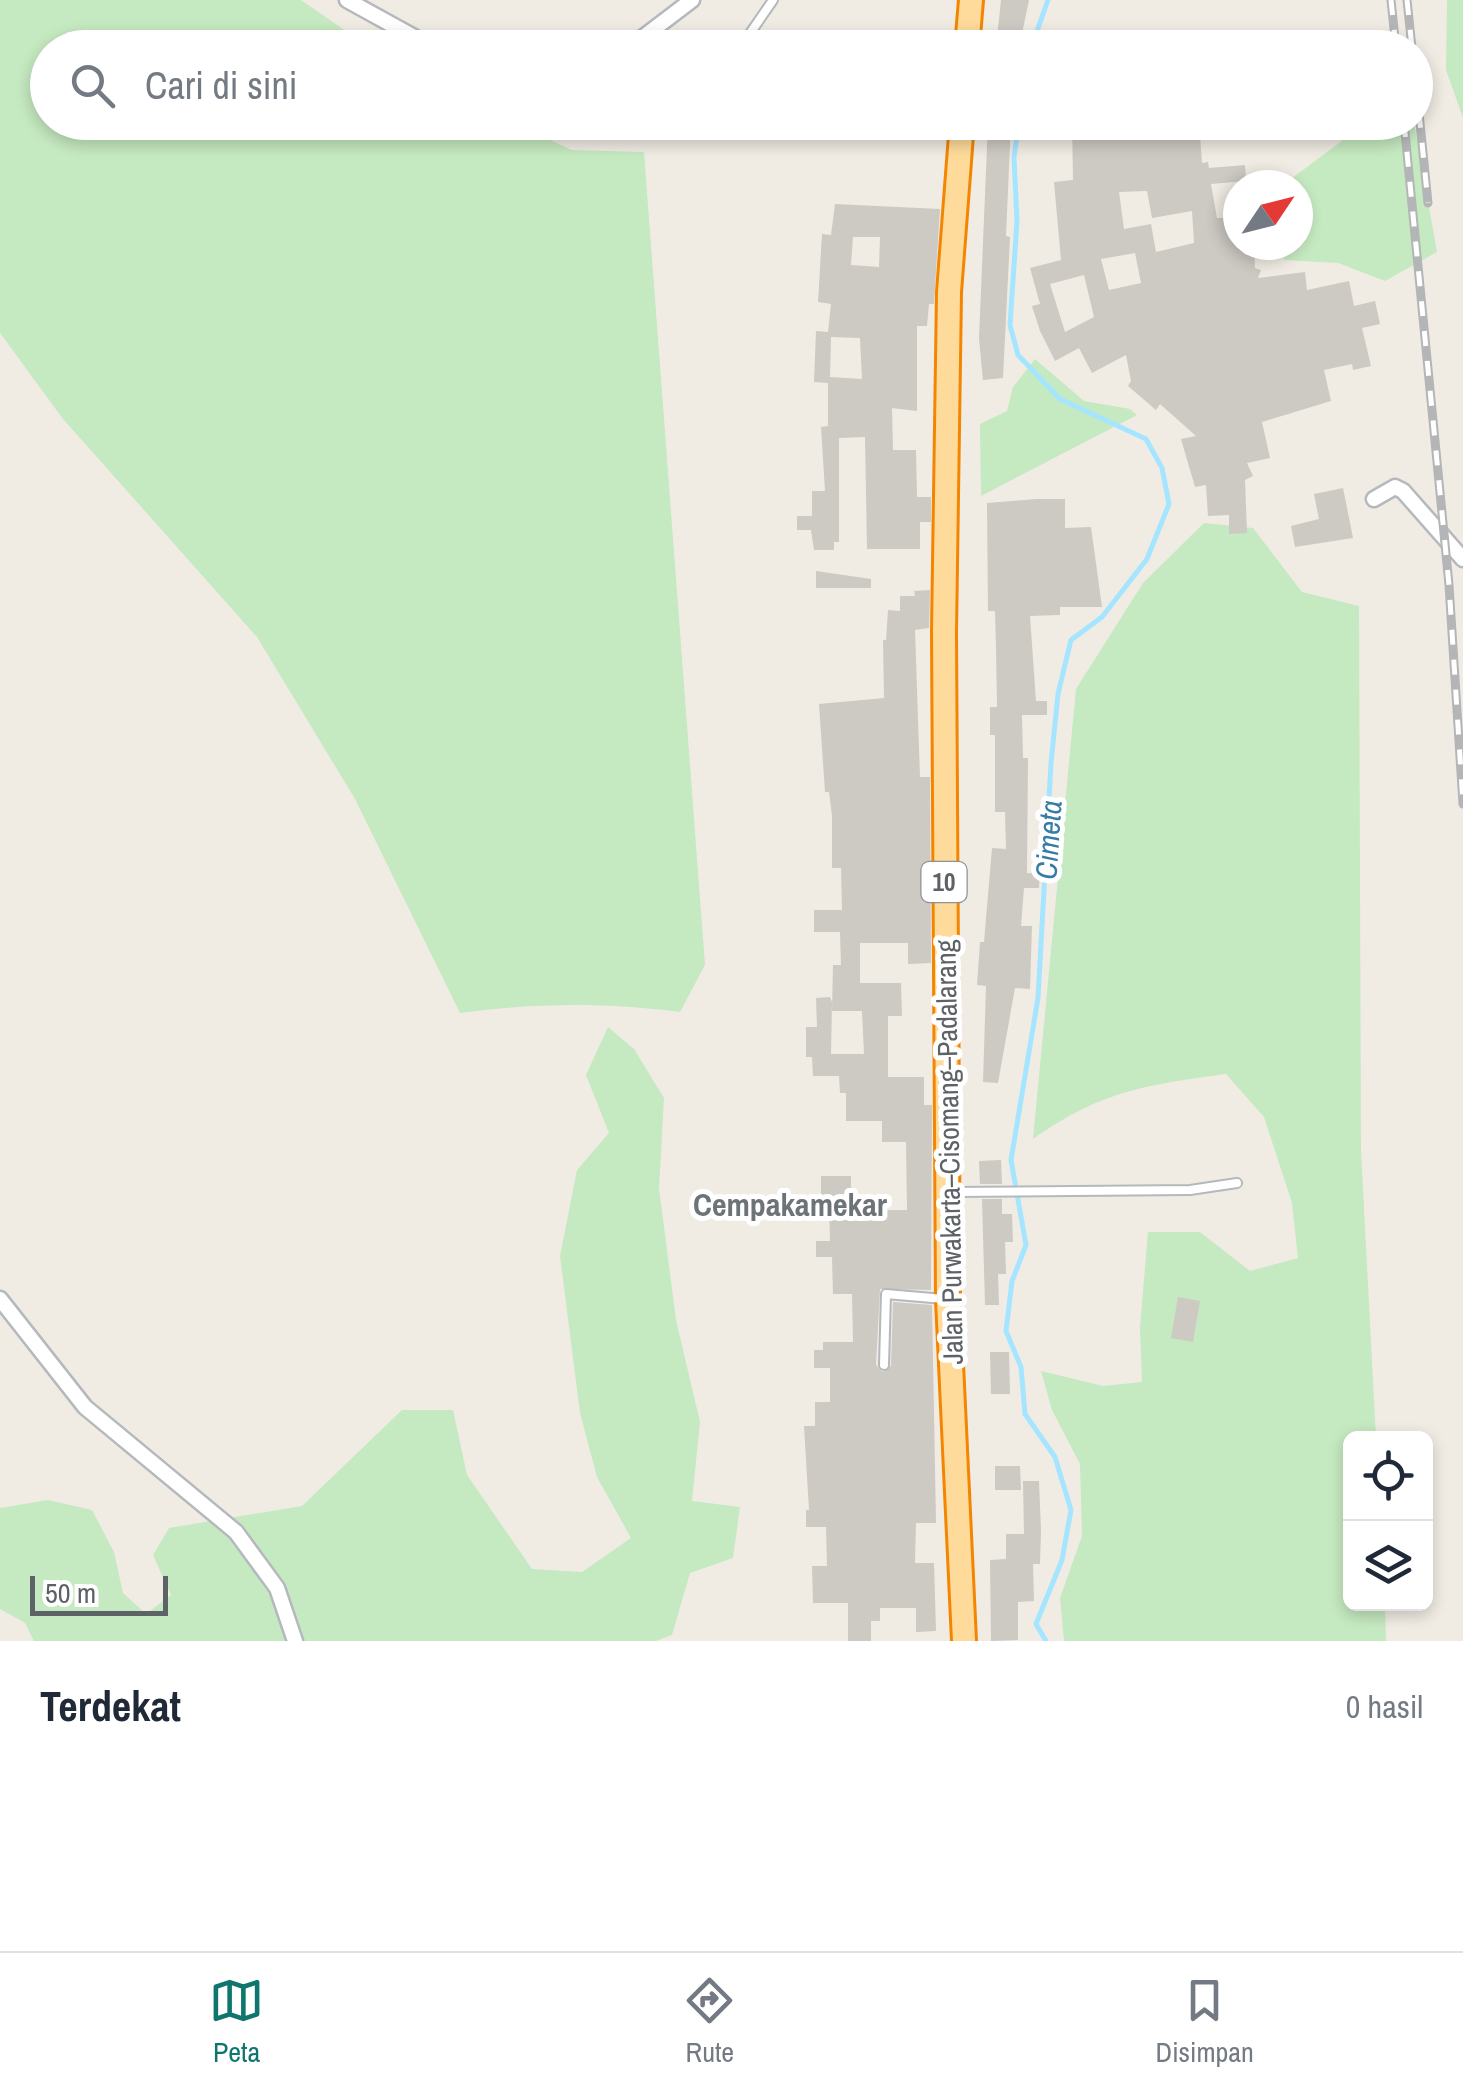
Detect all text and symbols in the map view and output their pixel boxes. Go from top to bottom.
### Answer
search box [30,30,1433,140]
icon: search [65,58,120,113]
text: Cari di sini [145,60,297,111]
north arrow [1223,170,1313,260]
water label: Cimeta [1025,799,1071,881]
road number: 10 [922,862,966,902]
street label: Jalan Purwakarta–Cisomang–Padalarang [926,939,972,1365]
district label: Cempakamekar [693,1183,888,1226]
map controls [1343,1431,1433,1611]
button: locate [1343,1431,1433,1521]
button: layers [1343,1521,1433,1611]
scale bar [30,1571,168,1616]
text: 50 m [45,1574,96,1612]
text: Terdekat [40,1678,181,1734]
text: 0 hasil [1346,1685,1423,1728]
tab: Peta [209,1973,264,2071]
tab: Rute [682,1973,737,2071]
tab: Disimpan [1156,1973,1254,2071]

